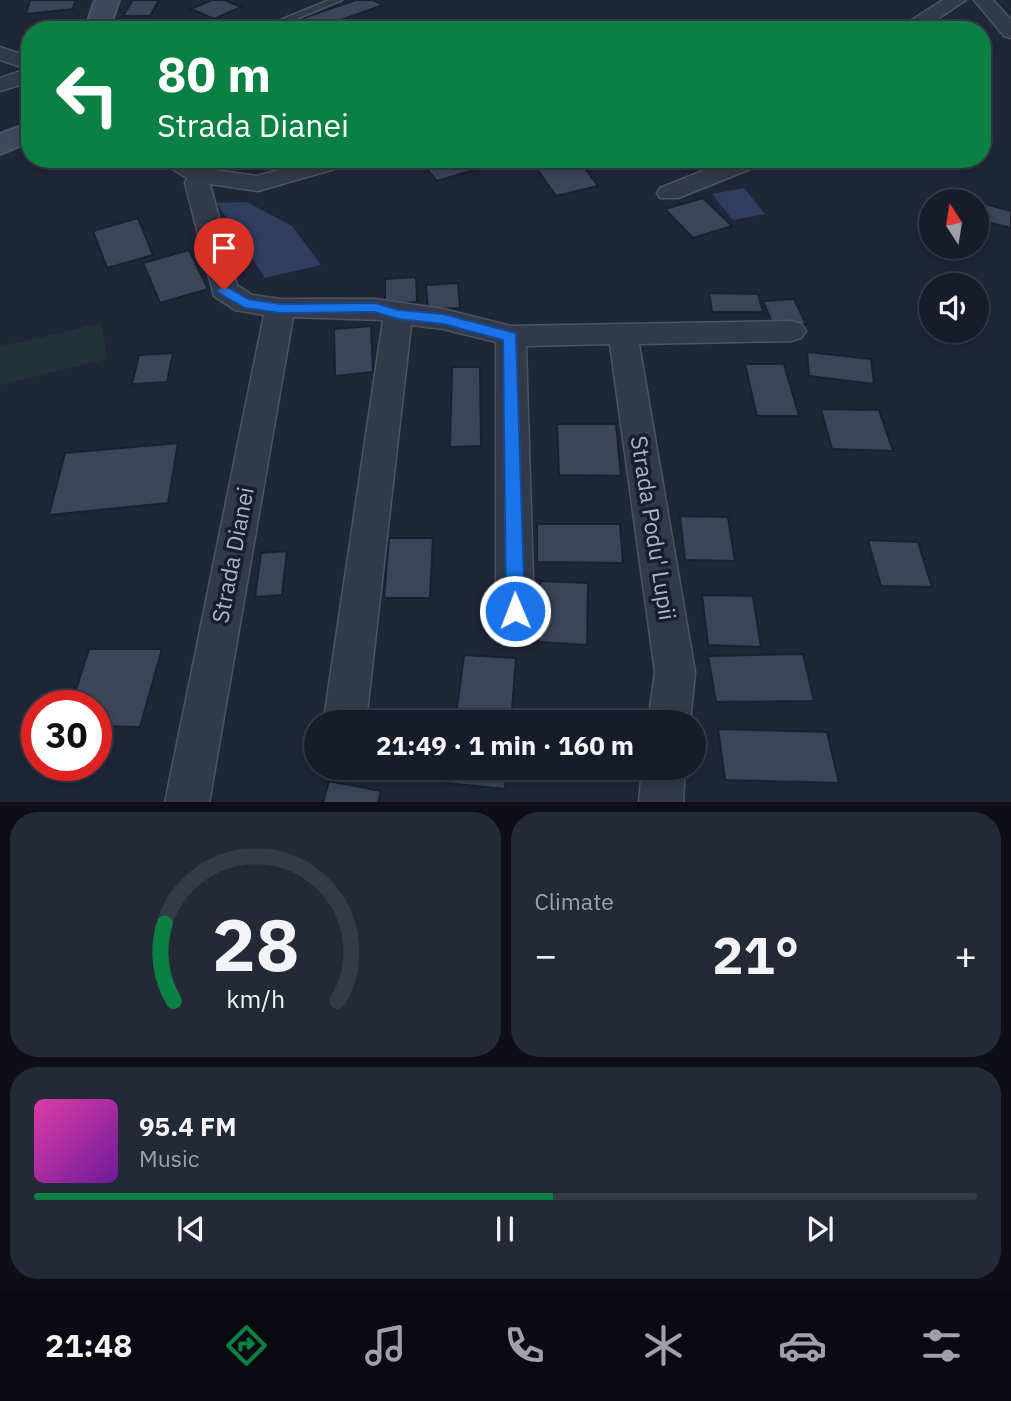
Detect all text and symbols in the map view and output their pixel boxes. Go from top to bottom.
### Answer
text: 80 m [157,42,271,105]
icon: left [42,49,133,140]
text: Strada Dianei [157,104,349,146]
north arrow [919,189,989,259]
map controls [919,189,989,343]
pin [194,218,254,290]
icon: arrive [205,229,243,267]
button: sound [919,273,989,343]
street label: Strada Podu' Lupii [625,434,683,622]
street label: Strada Dianei [204,484,260,625]
position arrow [478,574,552,648]
speed limit sign: 30 [21,690,112,781]
text: 21:49 · 1 min · 160 m [376,728,634,762]
text: Climate [535,886,614,916]
text: 28 [212,896,299,991]
text: 21° [712,921,799,988]
text: − [535,930,557,979]
text: + [954,930,977,979]
text: km/h [226,981,285,1014]
text: 95.4 FM [139,1109,237,1143]
text: Music [139,1143,199,1173]
icon: previous [172,1210,210,1248]
icon: pause [486,1210,524,1248]
icon: next [801,1210,839,1248]
icon: directions [222,1321,271,1370]
icon: music [361,1321,410,1370]
icon: phone [500,1321,549,1370]
icon: climate [639,1321,688,1370]
icon: car [778,1321,827,1370]
icon: filters [917,1321,966,1370]
text: 21:48 [45,1324,132,1366]

